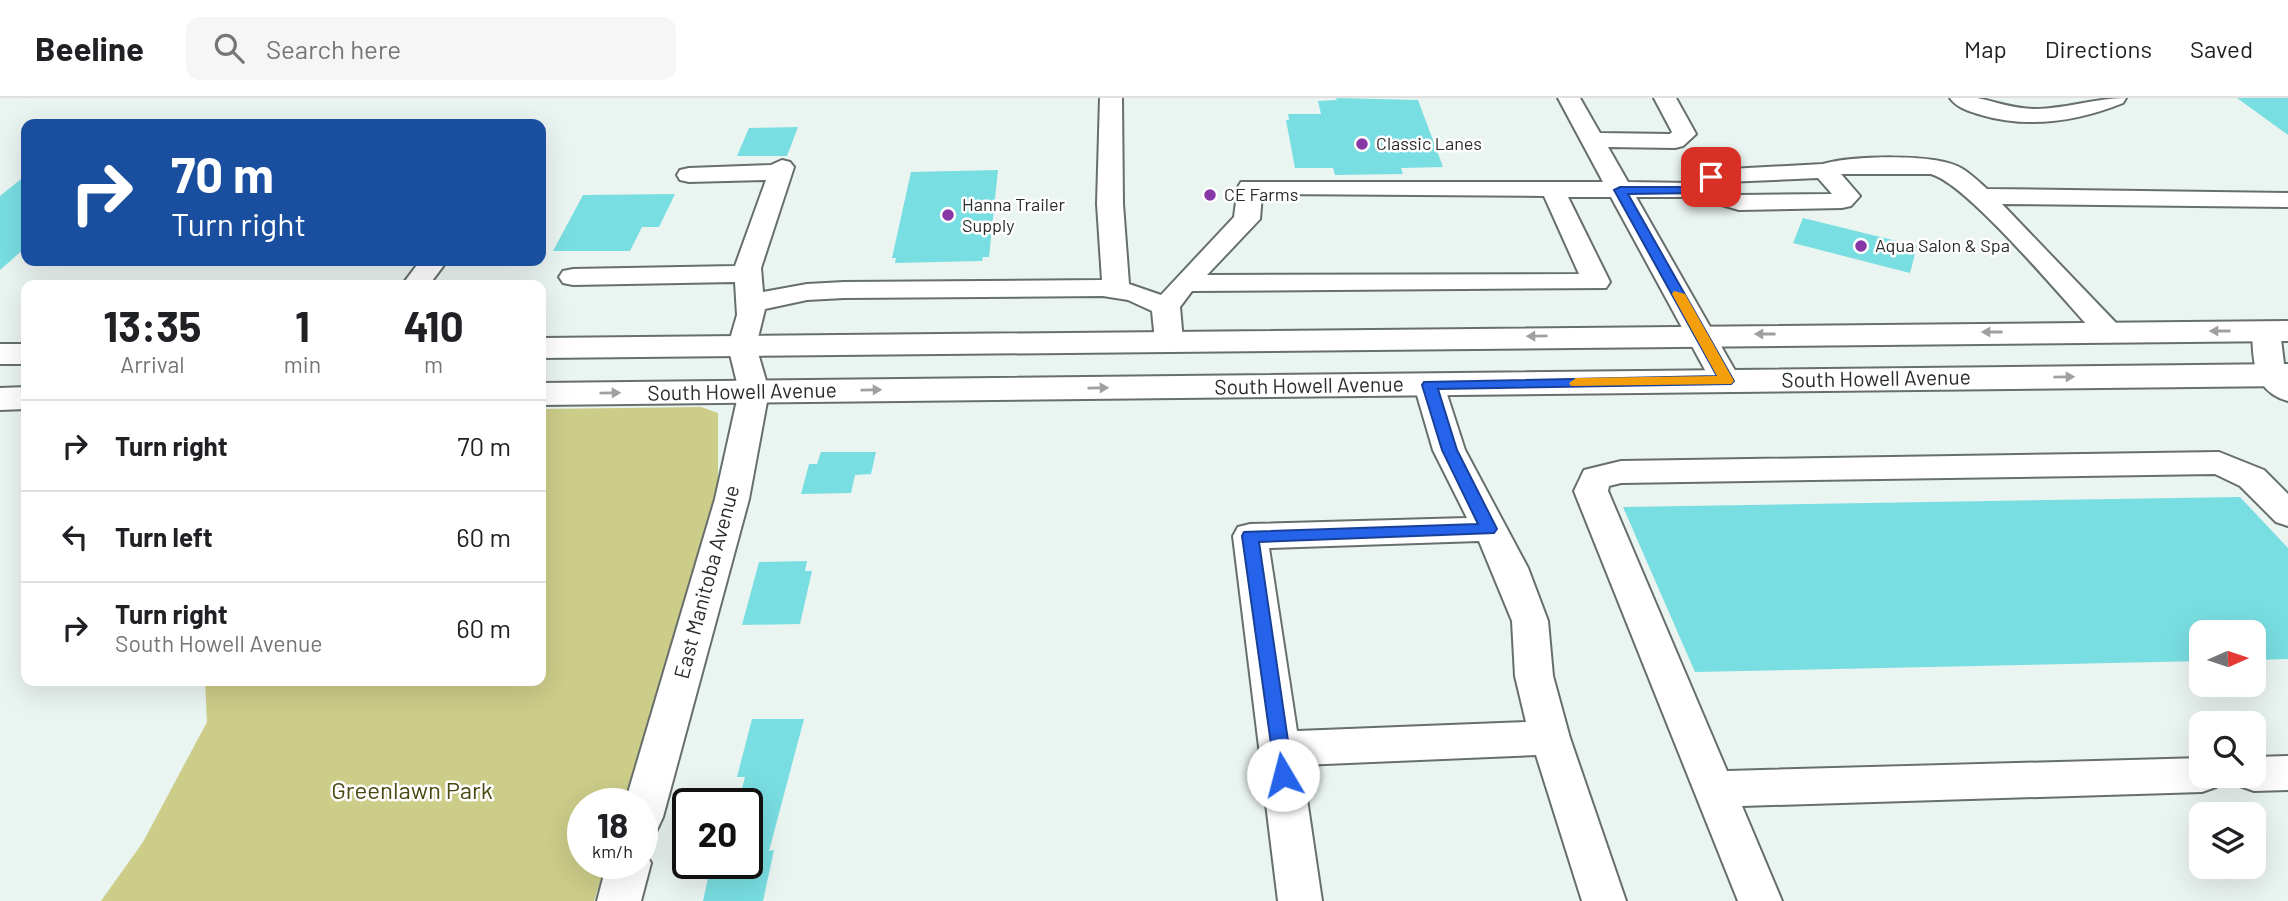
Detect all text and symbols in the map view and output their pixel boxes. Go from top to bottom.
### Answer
search box [186,17,676,80]
text: Beeline [35,28,144,68]
icon: search [210,29,248,67]
text: Search here [266,33,401,64]
text: Map [1964,34,2007,63]
text: Directions [2045,34,2152,63]
text: Saved [2190,34,2253,63]
place label: Classic Lanes [1376,132,1482,154]
marker: Classic Lanes [1354,136,1370,152]
text: 70 m [171,144,274,203]
icon: right [56,147,147,238]
pin [1681,147,1741,207]
icon: arrive [1692,158,1730,196]
place label: CE Farms [1224,183,1298,205]
marker: CE Farms [1202,187,1218,203]
place label: Hanna Trailer Supply [962,193,1065,236]
text: Turn right [171,204,306,242]
marker: Hanna Trailer Supply [940,207,956,223]
place label: Aqua Salon & Spa [1875,234,2010,256]
marker: Aqua Salon & Spa [1853,238,1869,254]
text: 13:35 [103,300,201,350]
text: 1 [295,300,310,350]
text: 410 [403,300,464,350]
one-way arrow [2209,325,2231,337]
one-way arrow [1981,326,2003,338]
one-way arrow [1754,328,1776,340]
one-way arrow [1526,331,1548,342]
text: Arrival [120,350,185,378]
text: min [284,350,321,378]
text: m [424,350,443,378]
street label: South Howell Avenue [1781,363,1971,392]
street label: South Howell Avenue [1214,370,1404,399]
one-way arrow [2053,371,2075,383]
street label: South Howell Avenue [647,376,837,405]
one-way arrow [1088,382,1110,394]
one-way arrow [860,384,882,396]
one-way arrow [599,387,621,399]
icon: right [56,427,94,465]
text: Turn right [115,430,228,461]
text: 70 m [457,430,511,461]
street label: East Manitoba Avenue [668,482,743,681]
icon: left [56,518,94,556]
text: Turn left [115,521,213,552]
text: 60 m [456,521,511,552]
text: Turn right [115,598,228,629]
icon: right [56,609,94,647]
text: 60 m [456,612,511,643]
north arrow [2189,620,2266,696]
map controls [2189,620,2266,879]
text: South Howell Avenue [115,629,323,657]
button: search [2189,711,2266,788]
position arrow [1246,738,1320,812]
park label: Greenlawn Park [331,775,493,804]
speed limit sign: 20 [672,788,763,879]
button: layers [2189,802,2266,879]
text: 18 [597,803,628,845]
text: km/h [592,840,633,862]

